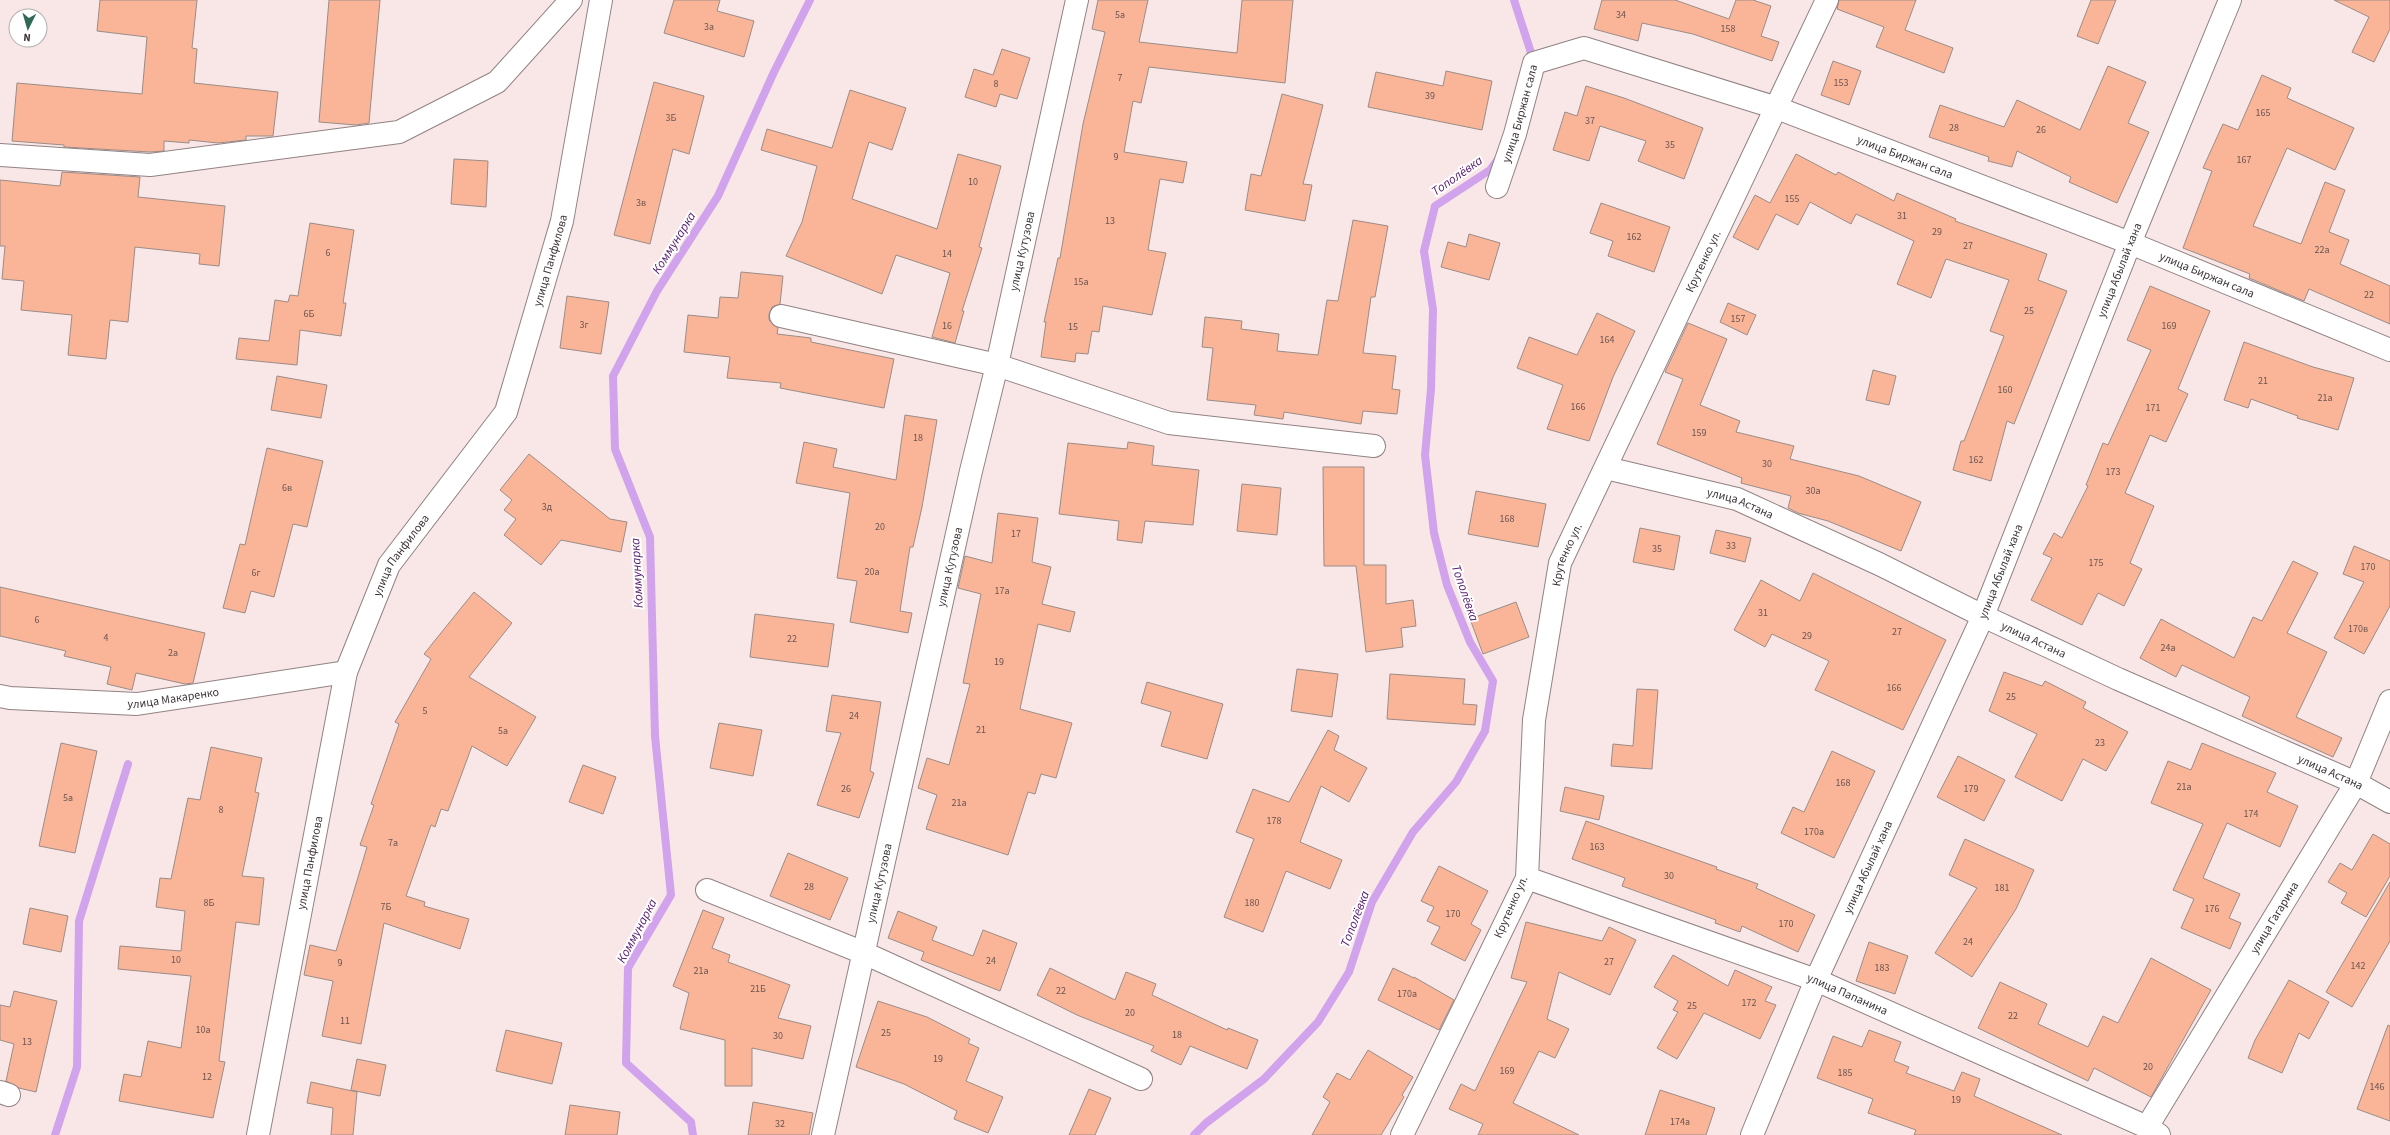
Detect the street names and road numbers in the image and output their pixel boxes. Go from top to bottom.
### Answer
street label: улица Биржан сала [1497,62,1542,165]
street label: улица Биржан сала [1855,131,1956,183]
street label: улица Кутузова [1005,210,1039,293]
street label: улица Панфилова [529,213,571,309]
street label: улица Абылай хана [2093,220,2146,320]
street label: Крутенко ул. [1681,227,1725,295]
street label: улица Биржан сала [2157,248,2257,302]
street label: улица Астана [1705,484,1776,523]
street label: улица Панфилова [369,511,433,599]
street label: Крутенко ул. [1548,520,1586,588]
street label: улица Абылай хана [1974,521,2027,622]
street label: улица Кутузова [932,525,967,609]
street label: улица Астана [1998,617,2069,662]
street label: улица Макаренко [127,683,220,713]
street label: улица Астана [2295,750,2366,794]
street label: улица Панфилова [292,815,327,911]
street label: улица Абылай хана [1839,818,1897,916]
street label: улица Кутузова [862,842,896,925]
street label: Крутенко ул. [1490,873,1532,941]
street label: улица Гагарина [2246,878,2303,957]
street label: улица Папанина [1805,969,1891,1019]

